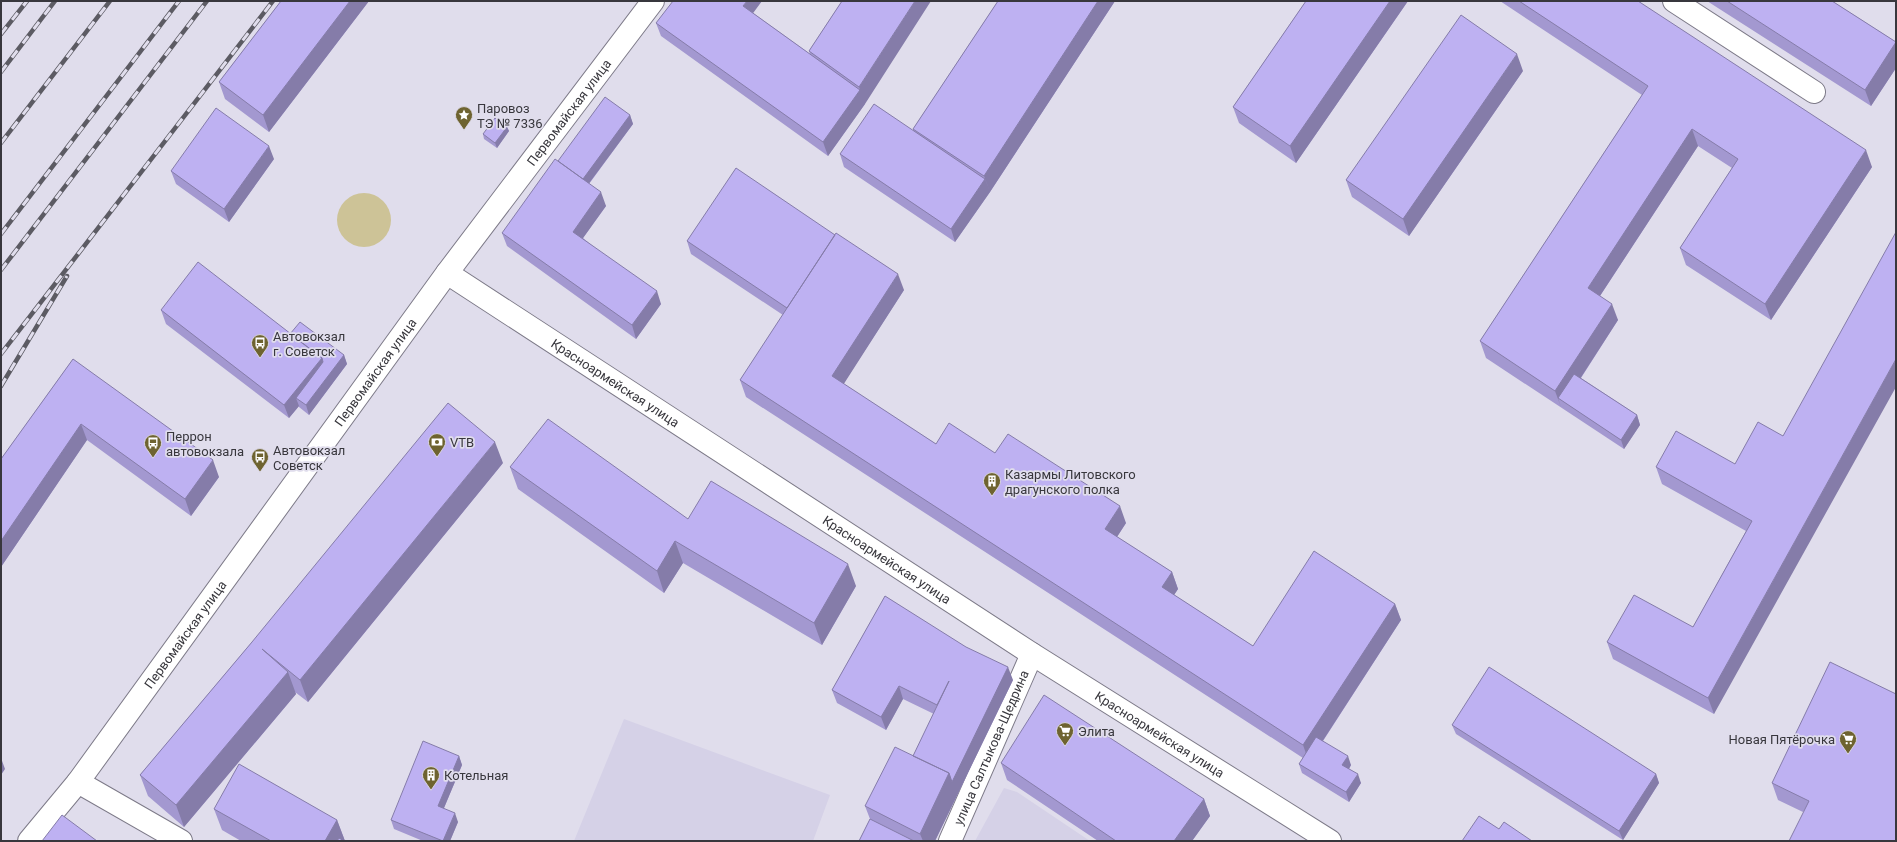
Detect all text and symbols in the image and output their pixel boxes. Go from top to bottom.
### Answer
street label: Первомайская улица [524,56,614,168]
place label: Паровоз ТЭ № 7336 [477,101,543,131]
place icon: Паровоз ТЭ № 7336 [454,105,474,130]
street label: Первомайская улица [331,315,419,429]
place label: Автовокзал г. Советск [273,329,345,359]
bus stop icon: Автовокзал г. Советск [250,333,270,358]
street label: Красноармейская улица [549,336,682,430]
place label: Перрон автовокзала [166,429,244,459]
bank icon: VTB [427,432,447,457]
bus stop icon: Перрон автовокзала [143,433,163,458]
place label: VTB [450,435,474,450]
place label: Автовокзал Советск [273,443,345,473]
bus stop icon: Автовокзал Советск [250,447,270,472]
place label: Казармы Литовского драгунского полка [1005,467,1136,497]
building icon: Казармы Литовского драгунского полка [982,471,1002,496]
street label: Красноармейская улица [820,512,954,607]
street label: Первомайская улица [141,578,229,691]
street label: улица Салтыкова-Щедрина [950,668,1031,827]
street label: Красноармейская улица [1092,688,1227,780]
supermarket icon: Элита [1055,721,1075,746]
place label: Элита [1078,724,1115,739]
supermarket icon: Новая Пятёрочка [1838,729,1858,754]
place label: Новая Пятёрочка [1729,732,1835,747]
building icon: Котельная [421,765,441,790]
place label: Котельная [444,768,508,783]

